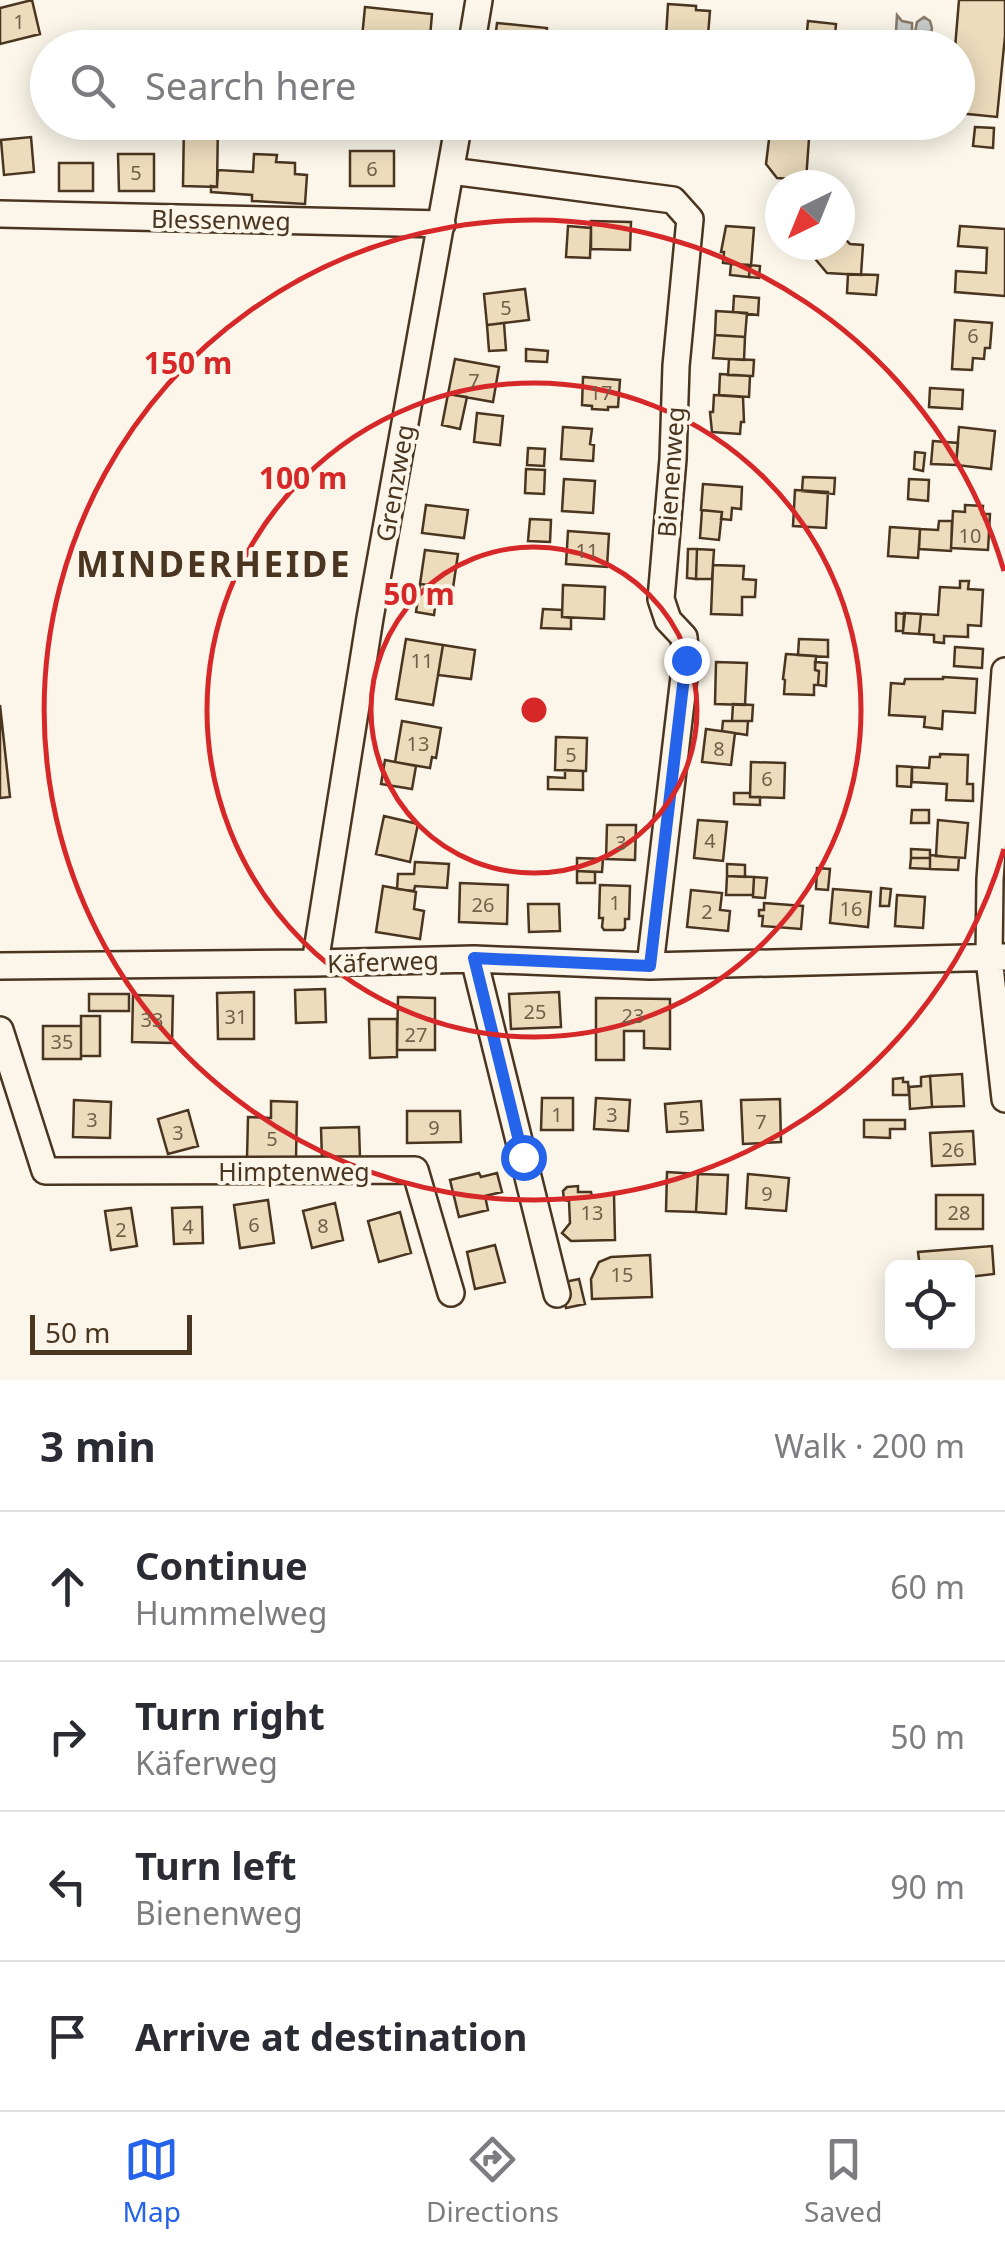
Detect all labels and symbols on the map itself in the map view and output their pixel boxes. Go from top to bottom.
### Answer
house number: 1 [13,8,25,35]
house number: 6 [366,155,378,182]
house number: 5 [130,159,142,186]
north arrow [765,170,855,260]
street label: Blessenweg [151,201,291,237]
house number: 5 [500,294,512,321]
house number: 6 [967,322,979,349]
text: 150 m [144,342,232,383]
house number: 7 [468,367,480,394]
house number: 17 [590,379,612,406]
street label: Bienenweg [648,406,692,538]
street label: Grenzweg [367,422,421,544]
text: 100 m [259,457,347,498]
house number: 10 [959,522,981,549]
house number: 11 [576,537,598,564]
district label: MINDERHEIDE [76,540,352,587]
text: 50 m [383,573,455,614]
route end [664,638,710,684]
house number: 11 [411,647,433,674]
centre of rings [516,692,552,728]
house number: 13 [407,730,429,757]
house number: 8 [713,735,725,762]
house number: 5 [565,741,577,768]
house number: 6 [761,765,773,792]
house number: 4 [704,827,716,854]
house number: 3 [615,829,627,856]
house number: 1 [609,889,621,916]
house number: 26 [472,891,494,918]
house number: 16 [840,895,862,922]
house number: 2 [701,898,713,925]
street label: Käferweg [327,942,439,980]
house number: 25 [524,998,546,1025]
house number: 23 [622,1002,644,1029]
house number: 31 [225,1003,247,1030]
house number: 33 [141,1006,163,1033]
house number: 27 [405,1021,427,1048]
house number: 35 [51,1028,73,1055]
house number: 1 [551,1101,563,1128]
house number: 3 [606,1101,618,1128]
house number: 5 [678,1104,690,1131]
house number: 3 [86,1106,98,1133]
house number: 7 [755,1108,767,1135]
house number: 9 [428,1114,440,1141]
house number: 3 [172,1119,184,1146]
house number: 5 [266,1125,278,1152]
route start [501,1135,547,1181]
house number: 26 [942,1136,964,1163]
street label: Himptenweg [218,1154,370,1188]
house number: 9 [761,1180,773,1207]
house number: 13 [581,1199,603,1226]
house number: 28 [948,1199,970,1226]
house number: 6 [248,1211,260,1238]
house number: 8 [317,1212,329,1239]
house number: 4 [182,1213,194,1240]
house number: 2 [115,1216,127,1243]
house number: 15 [611,1261,633,1288]
scale bar [30,1310,192,1354]

